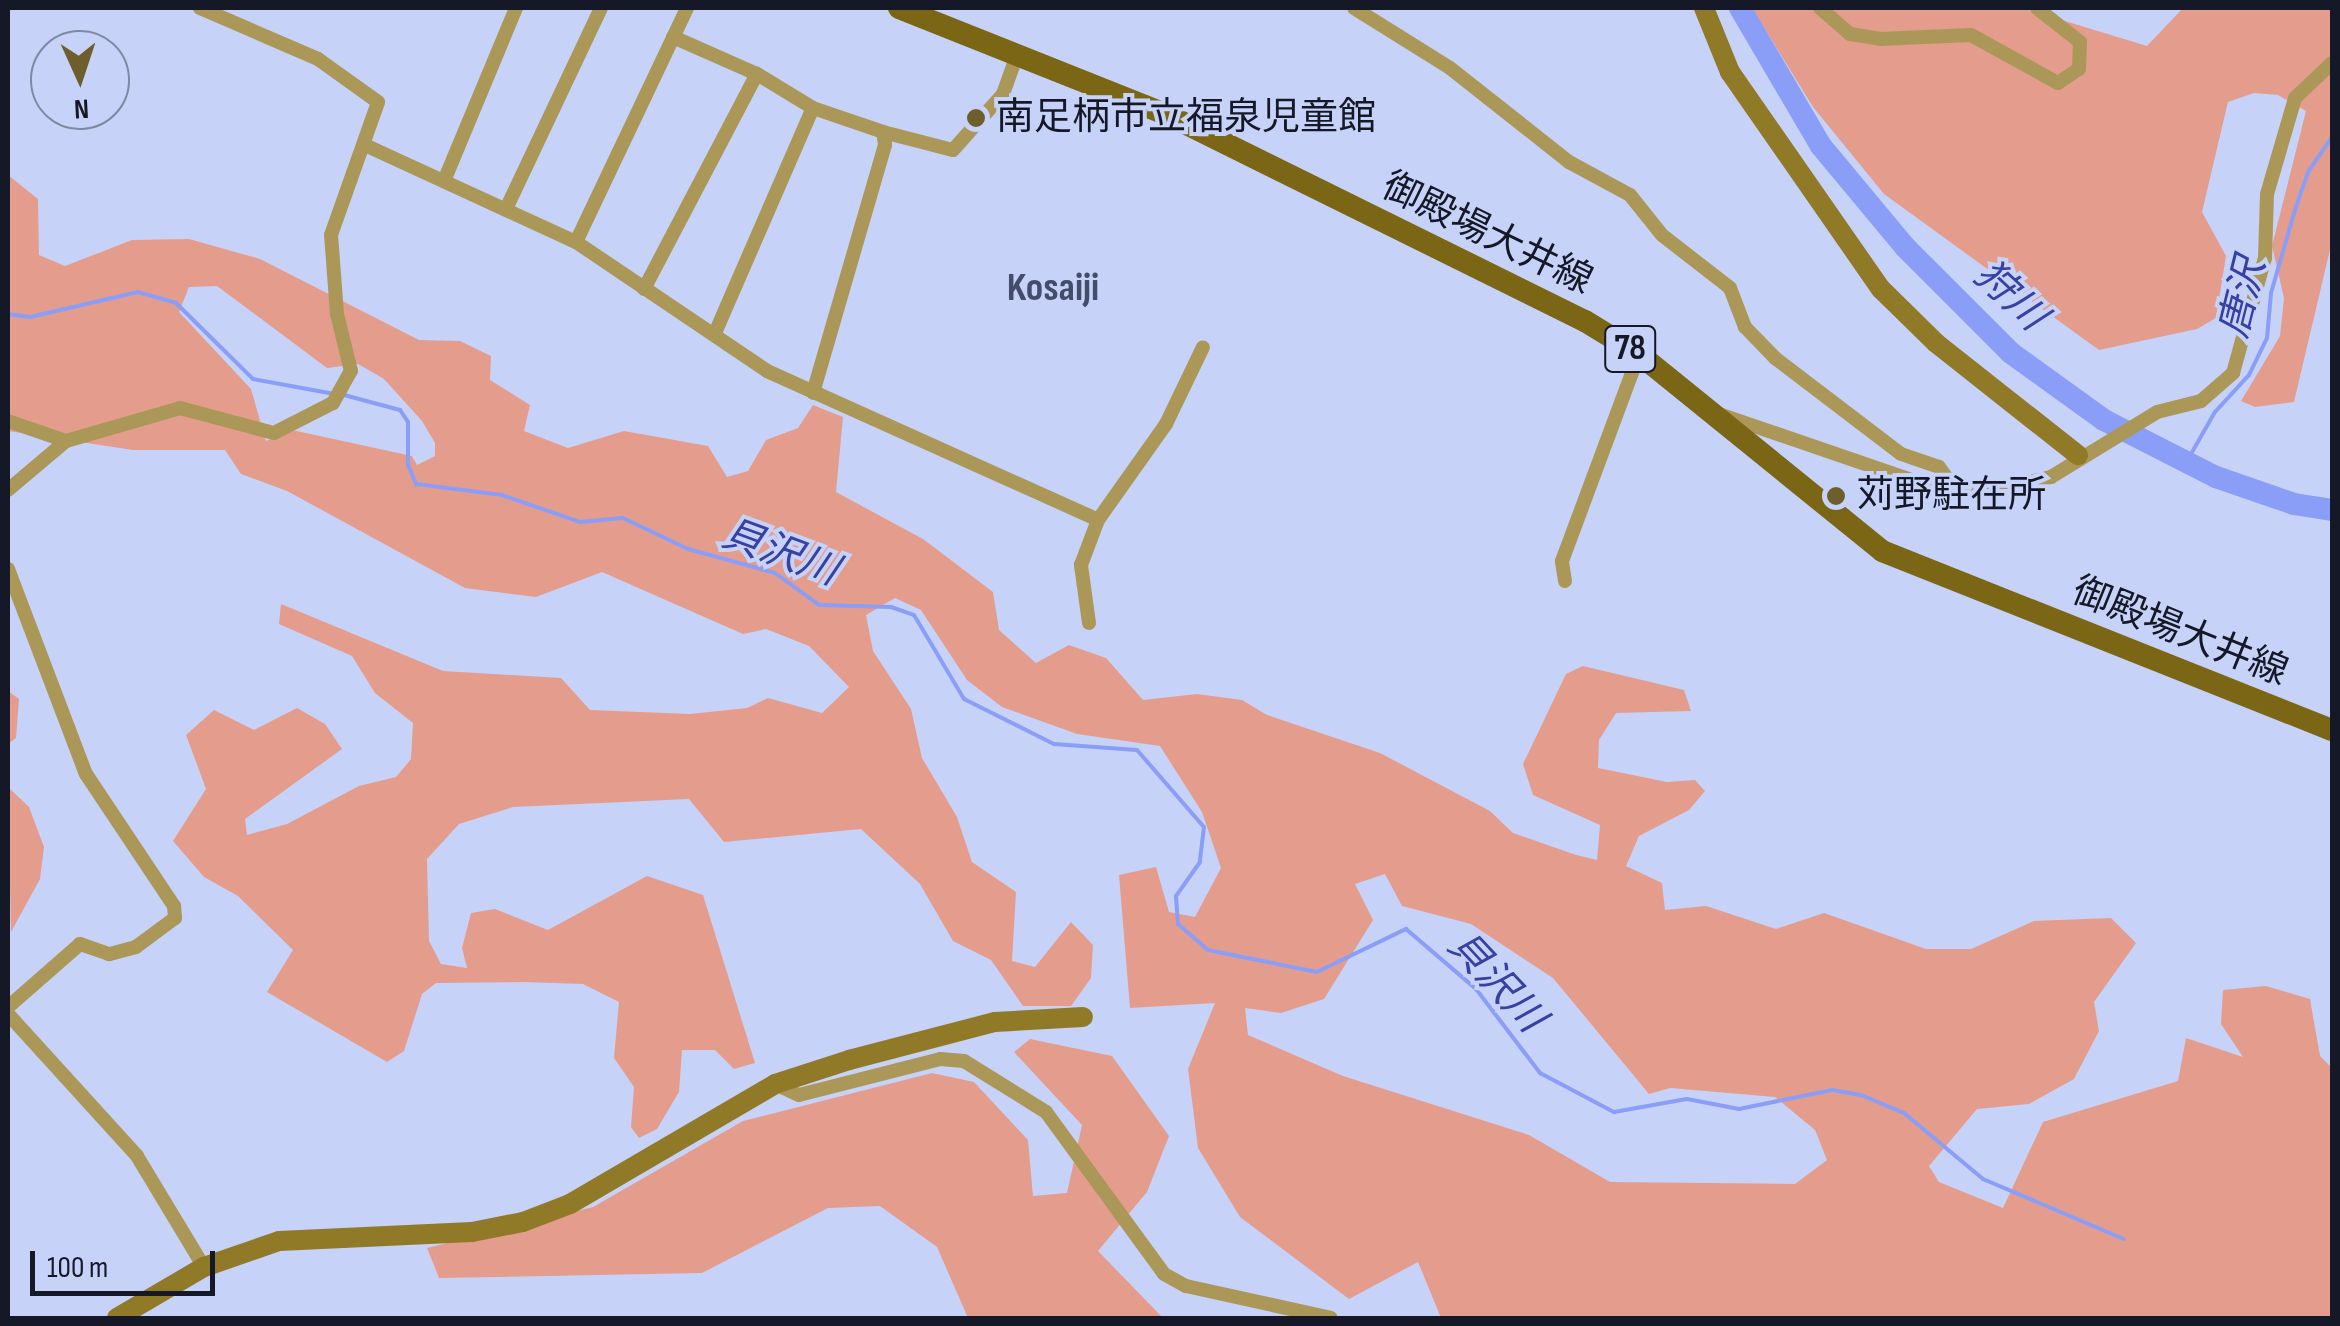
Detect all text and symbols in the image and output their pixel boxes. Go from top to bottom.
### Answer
north arrow [30,30,130,130]
text: N [73,92,90,125]
place label: 南足柄市立福泉児童館 [996,95,1376,141]
marker: 南足柄市立福泉児童館 [965,107,987,129]
street label: 御殿場大井線 [1375,164,1599,304]
water label: 狩川 [1964,251,2056,341]
water label: 唐沢 [2210,253,2276,343]
district label: Kosaiji [1007,264,1099,312]
road number: 78 [1602,319,1658,379]
place label: 苅野駐在所 [1856,473,2046,519]
marker: 苅野駐在所 [1825,485,1847,507]
water label: 貝沢川 [715,510,845,596]
street label: 御殿場大井線 [2066,568,2294,696]
water label: 貝沢川 [1438,922,1554,1042]
scale bar [35,1231,220,1293]
text: 100 m [47,1250,108,1286]

